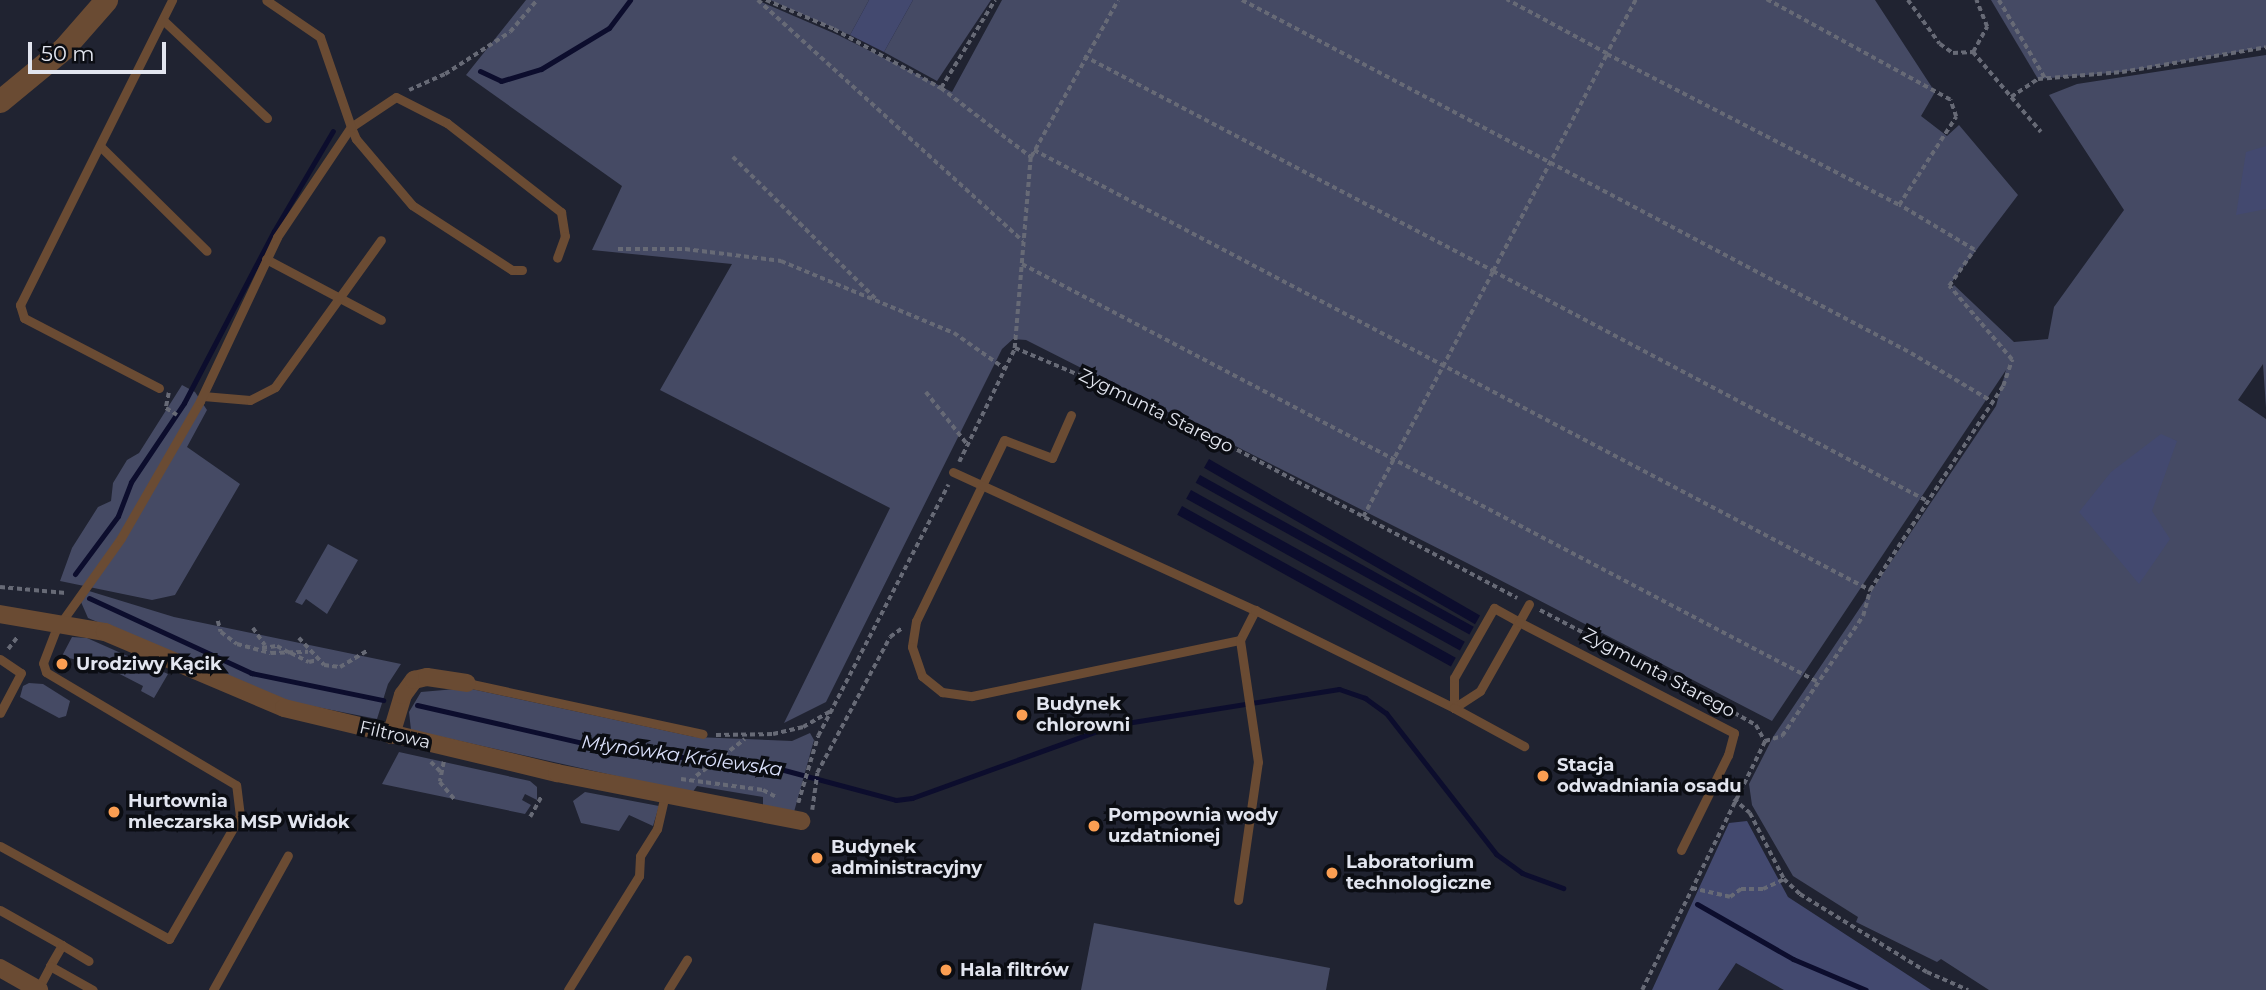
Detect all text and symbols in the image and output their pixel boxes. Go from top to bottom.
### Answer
scale bar [32,28,170,72]
text: 50 m [41,41,95,66]
street label: Zygmunta Starego [1075,364,1237,458]
street label: Zygmunta Starego [1579,624,1739,722]
place label: Urodziwy Kącik [76,653,222,675]
marker: Urodziwy Kącik [54,656,70,672]
place label: Budynek chlorowni [1036,694,1130,736]
marker: Budynek chlorowni [1014,707,1030,723]
street label: Filtrowa [357,716,433,754]
water label: Młynówka Królewska [580,731,784,781]
place label: Stacja odwadniania osadu [1557,755,1742,798]
marker: Stacja odwadniania osadu [1535,768,1551,784]
place label: Hurtownia mleczarska MSP Widok [128,791,349,834]
marker: Hurtownia mleczarska MSP Widok [106,804,122,820]
place label: Pompownia wody uzdatnionej [1108,805,1278,848]
marker: Pompownia wody uzdatnionej [1086,818,1102,834]
place label: Budynek administracyjny [831,837,982,880]
marker: Budynek administracyjny [809,850,825,866]
place label: Laboratorium technologiczne [1346,852,1492,894]
marker: Laboratorium technologiczne [1324,865,1340,881]
place label: Hala filtrów [960,959,1069,981]
marker: Hala filtrów [938,962,954,978]

